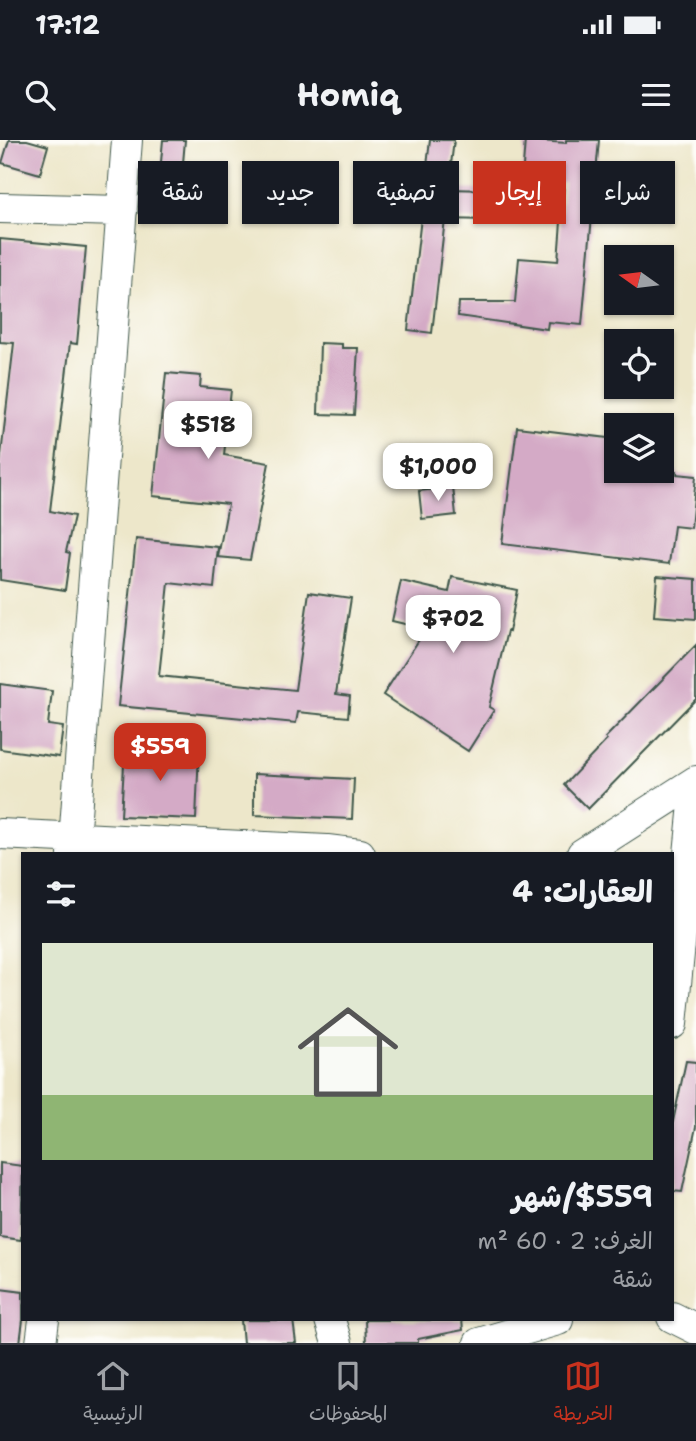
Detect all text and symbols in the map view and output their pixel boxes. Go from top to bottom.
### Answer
text: 17:12 [35,7,100,42]
text: Homiq [297,73,399,116]
icon: search [21,76,59,114]
icon: menu [637,76,675,114]
chip: شقة [138,161,228,224]
chip: جديد [242,161,339,224]
chip: تصفية [353,161,459,224]
chip: إيجار [473,161,566,224]
chip: شراء [580,161,675,224]
north arrow [604,245,674,315]
map controls [604,245,674,483]
button: locate [604,329,674,399]
pin: $518 [167,402,249,461]
text: $518 [180,409,236,439]
button: layers [604,413,674,483]
pin: $1,000 [381,444,495,503]
text: $1,000 [399,451,477,481]
pin: $702 [412,596,494,655]
text: $702 [422,603,484,633]
pin: $559 [119,724,201,783]
text: $559 [130,731,190,761]
text: العقارات: 4 [512,871,653,912]
icon: filters [42,875,80,913]
icon: home [285,989,411,1115]
text: $559/شهر [512,1176,653,1217]
text: الغرف: 2 · 60 m² [478,1226,653,1256]
text: شقة [613,1264,653,1294]
tab: الرئيسية [83,1357,143,1430]
tab: المحفوظات [309,1357,387,1430]
tab: الخريطة [554,1357,613,1430]

